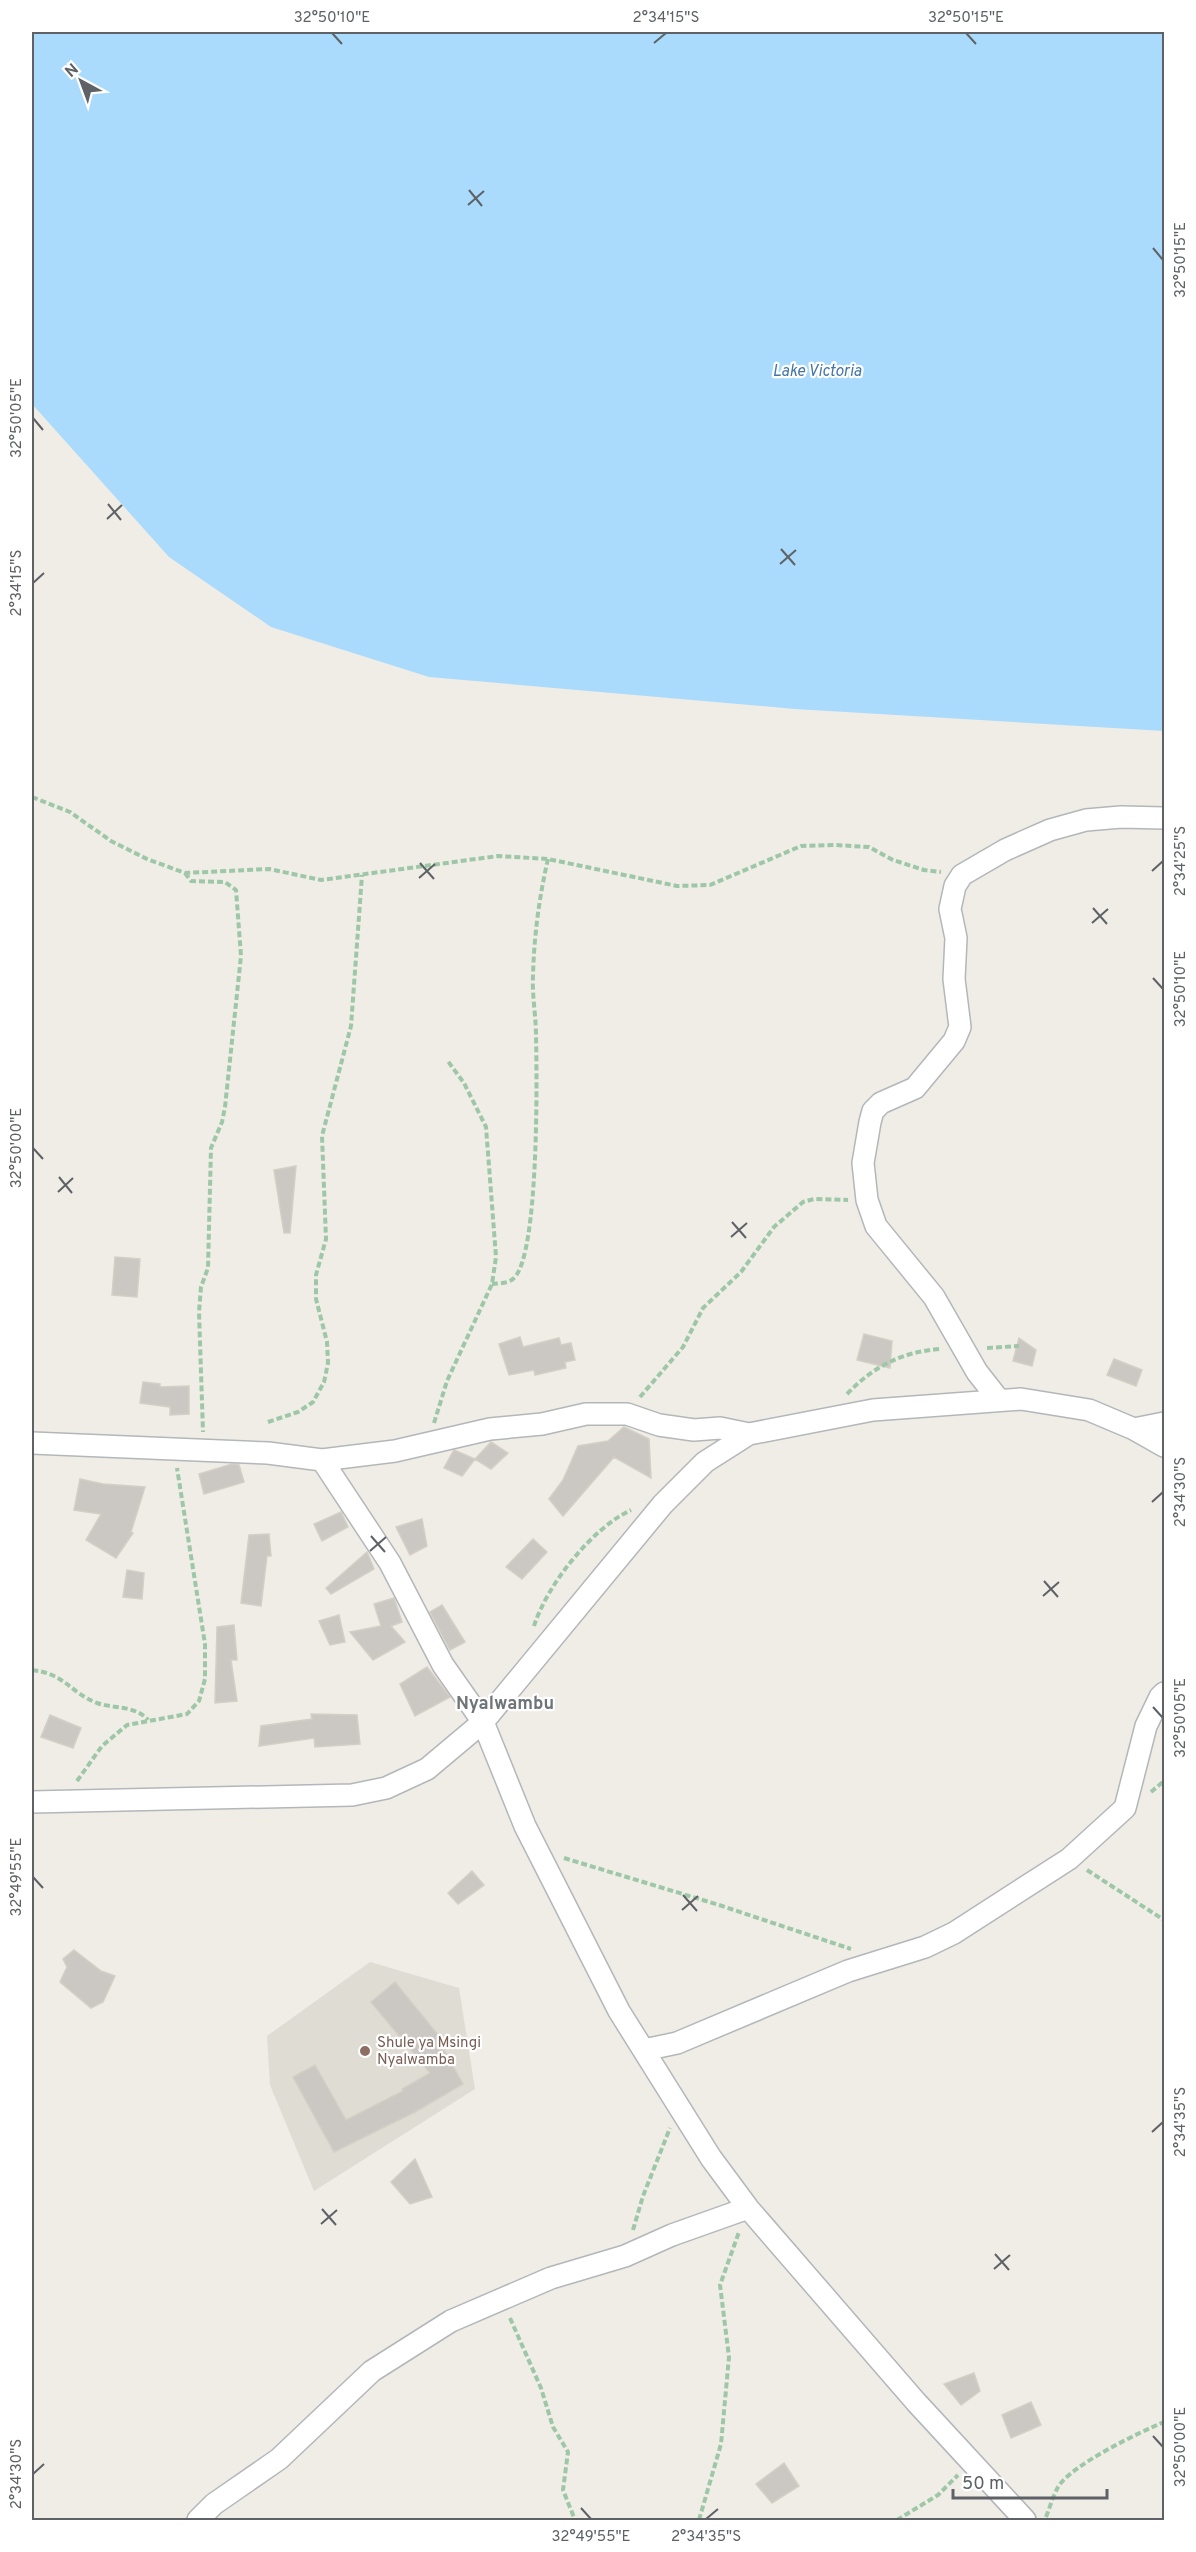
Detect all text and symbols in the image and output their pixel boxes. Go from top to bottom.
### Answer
text: 32°50'10"E [294,9,370,28]
text: 2°34'15"S [633,9,699,28]
text: 32°50'15"E [928,9,1004,28]
north arrow [51,51,111,111]
text: N [62,60,83,83]
text: 32°50'15"E [1172,222,1191,298]
water label: Lake Victoria [772,362,862,382]
text: 32°50'05"E [8,378,27,458]
text: 2°34'15"S [8,550,27,616]
text: 2°34'25"S [1172,826,1191,896]
text: 32°50'10"E [1172,951,1191,1027]
text: 32°50'00"E [8,1108,27,1188]
text: 2°34'30"S [1172,1457,1191,1527]
text: 32°50'05"E [1172,1678,1191,1758]
district label: Nyalwambu [456,1693,554,1716]
text: 32°49'55"E [8,1838,27,1916]
place label: Shule ya Msingi Nyalwamba [377,2034,481,2070]
marker: Shule ya Msingi Nyalwamba [358,2044,372,2058]
text: 2°34'35"S [1172,2087,1191,2157]
text: 32°50'00"E [1172,2407,1191,2487]
text: 2°34'30"S [8,2439,27,2509]
scale bar [953,2462,1108,2500]
text: 50 m [962,2473,1004,2496]
text: 32°49'55"E [552,2528,630,2547]
text: 2°34'35"S [671,2528,741,2547]

